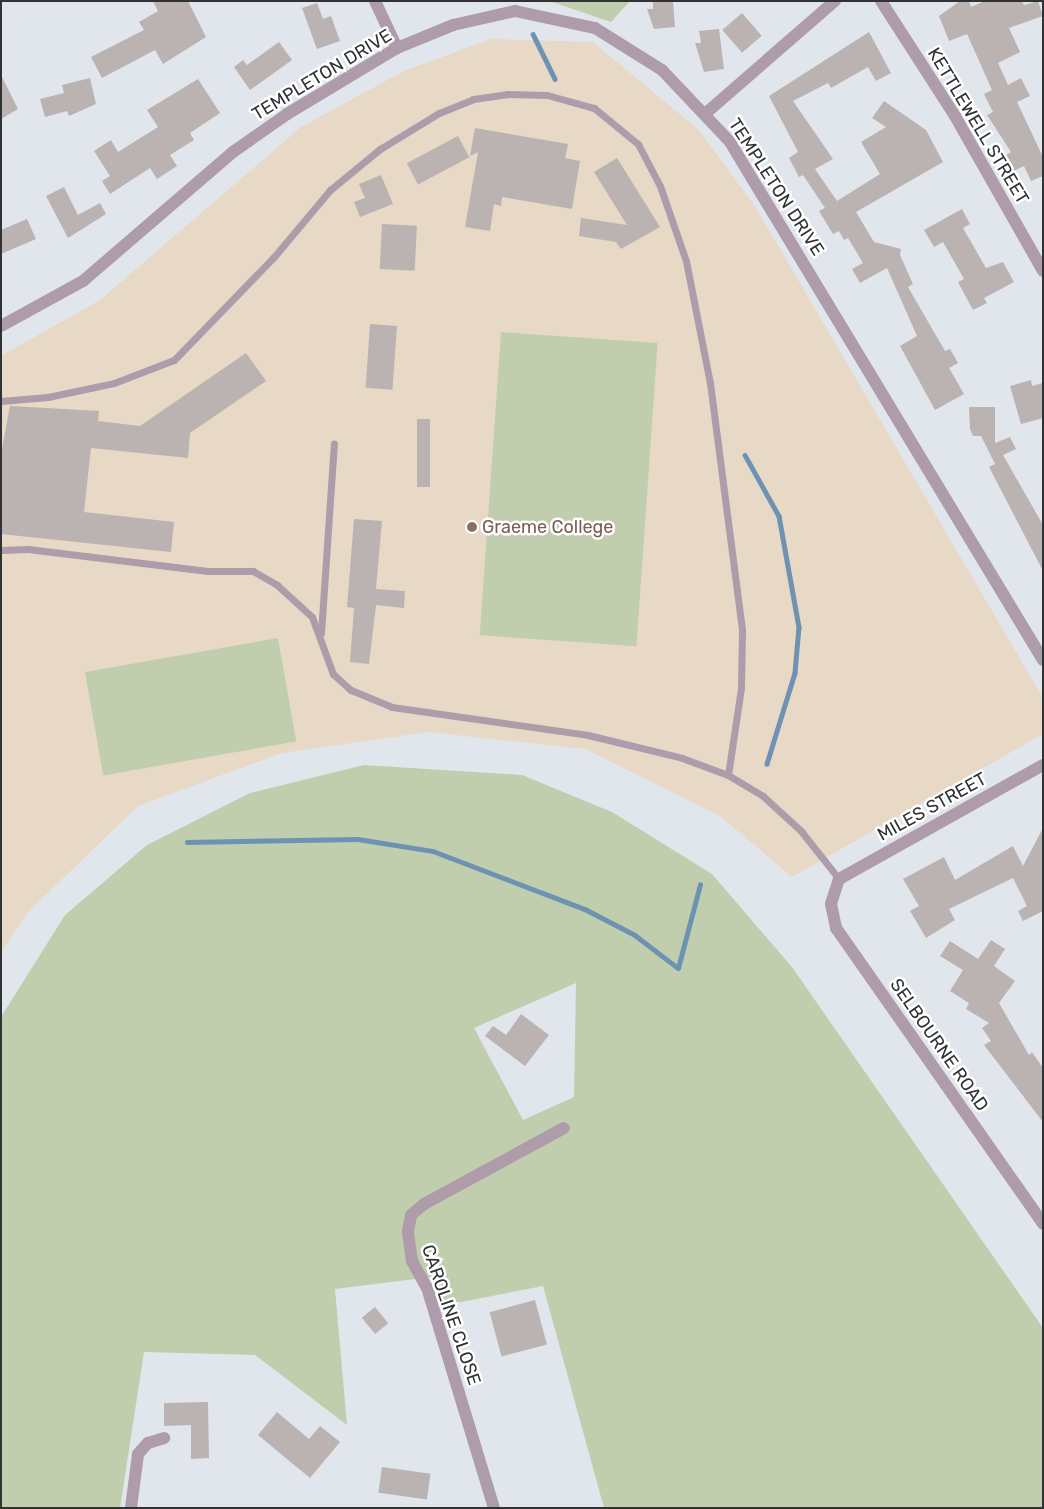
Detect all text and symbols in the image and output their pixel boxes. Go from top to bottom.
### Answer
street label: TEMPLETON DRIVE [248,25,396,125]
street label: KETTLEWELL STREET [923,44,1033,208]
street label: TEMPLETON DRIVE [724,114,828,260]
place label: Graeme College [482,516,613,538]
marker: Graeme College [466,521,478,533]
street label: MILES STREET [874,768,990,846]
street label: SELBOURNE ROAD [885,975,993,1115]
street label: CAROLINE CLOSE [417,1242,485,1388]

